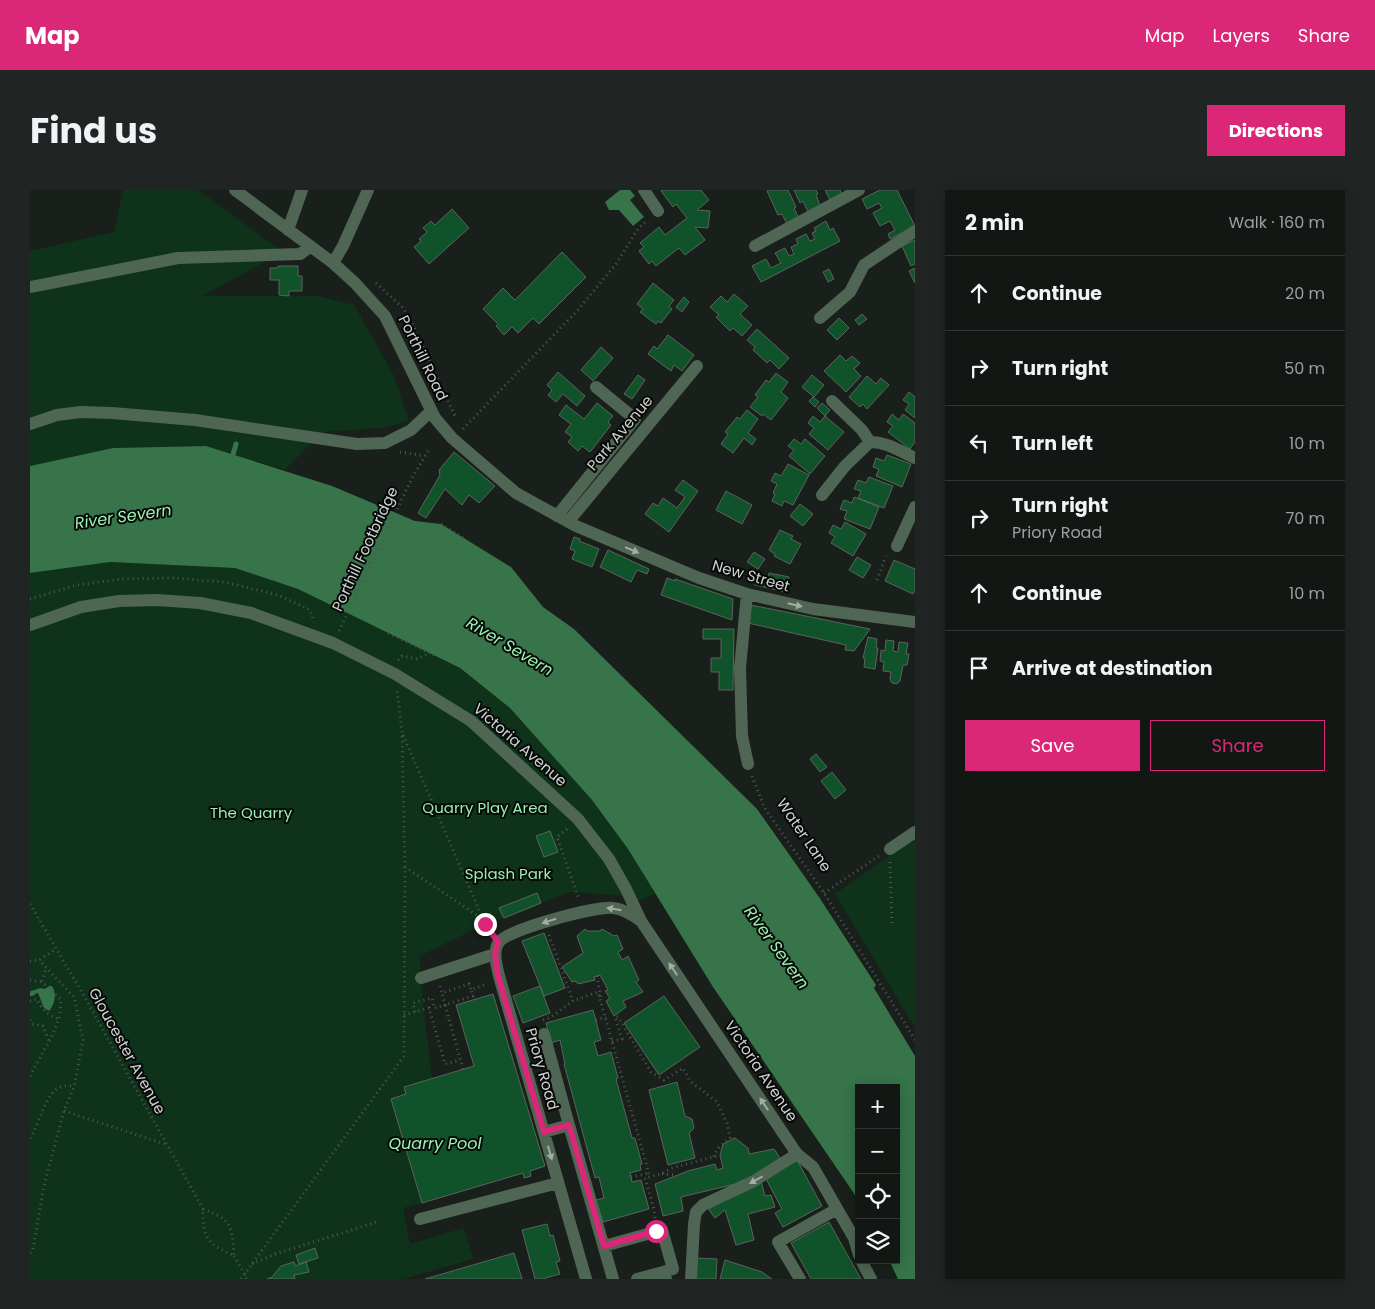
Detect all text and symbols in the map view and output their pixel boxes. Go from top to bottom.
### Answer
text: Map [25,19,80,52]
text: Map [1145,23,1185,48]
text: Layers [1213,23,1270,48]
text: Share [1298,23,1350,48]
button: Directions [1207,105,1345,156]
text: Find us [30,106,157,155]
text: 2 min [965,208,1024,237]
text: Walk · 160 m [1228,211,1325,234]
icon: ahead [965,279,993,307]
text: Continue [1012,280,1102,307]
text: 20 m [1285,282,1325,305]
street label: Porthill Road [394,311,453,404]
icon: right [965,354,993,382]
text: Turn right [1012,355,1108,382]
text: 50 m [1284,357,1325,380]
street label: Park Avenue [582,391,657,475]
icon: left [965,429,993,457]
text: Turn left [1012,430,1093,457]
text: 10 m [1289,432,1325,455]
street label: Porthill Footbridge [326,483,403,615]
text: Turn right [1012,492,1108,519]
water label: River Severn [73,498,173,535]
icon: right [965,504,993,532]
text: 70 m [1285,507,1325,530]
text: Priory Road [1012,521,1102,544]
one-way arrow [625,546,639,554]
street label: New Street [710,554,793,597]
icon: ahead [965,579,993,607]
text: Continue [1012,580,1102,607]
text: 10 m [1289,582,1325,605]
one-way arrow [787,601,802,609]
water label: River Severn [462,611,558,681]
icon: arrive [965,654,993,682]
text: Arrive at destination [1012,655,1213,682]
street label: Victoria Avenue [469,698,572,791]
button: Save [965,720,1140,771]
button: Share [1150,720,1325,771]
street label: Water Lane [772,794,837,876]
park label: Quarry Play Area [422,797,548,818]
park label: The Quarry [210,802,293,823]
park label: Splash Park [465,863,551,884]
water label: River Severn [739,901,815,994]
one-way arrow [605,905,621,913]
route end [474,913,497,936]
one-way arrow [542,918,557,926]
one-way arrow [668,962,678,975]
street label: Gloucester Avenue [84,984,171,1118]
street label: Victoria Avenue [720,1016,803,1125]
street label: Priory Road [521,1025,564,1112]
map controls [855,1084,900,1264]
button: + [855,1084,900,1129]
one-way arrow [759,1097,769,1110]
button: − [855,1129,900,1174]
water label: Quarry Pool [388,1132,482,1155]
one-way arrow [546,1146,554,1161]
button: locate [855,1174,900,1219]
one-way arrow [749,1175,762,1184]
button: layers [855,1219,900,1264]
route start [645,1220,668,1243]

